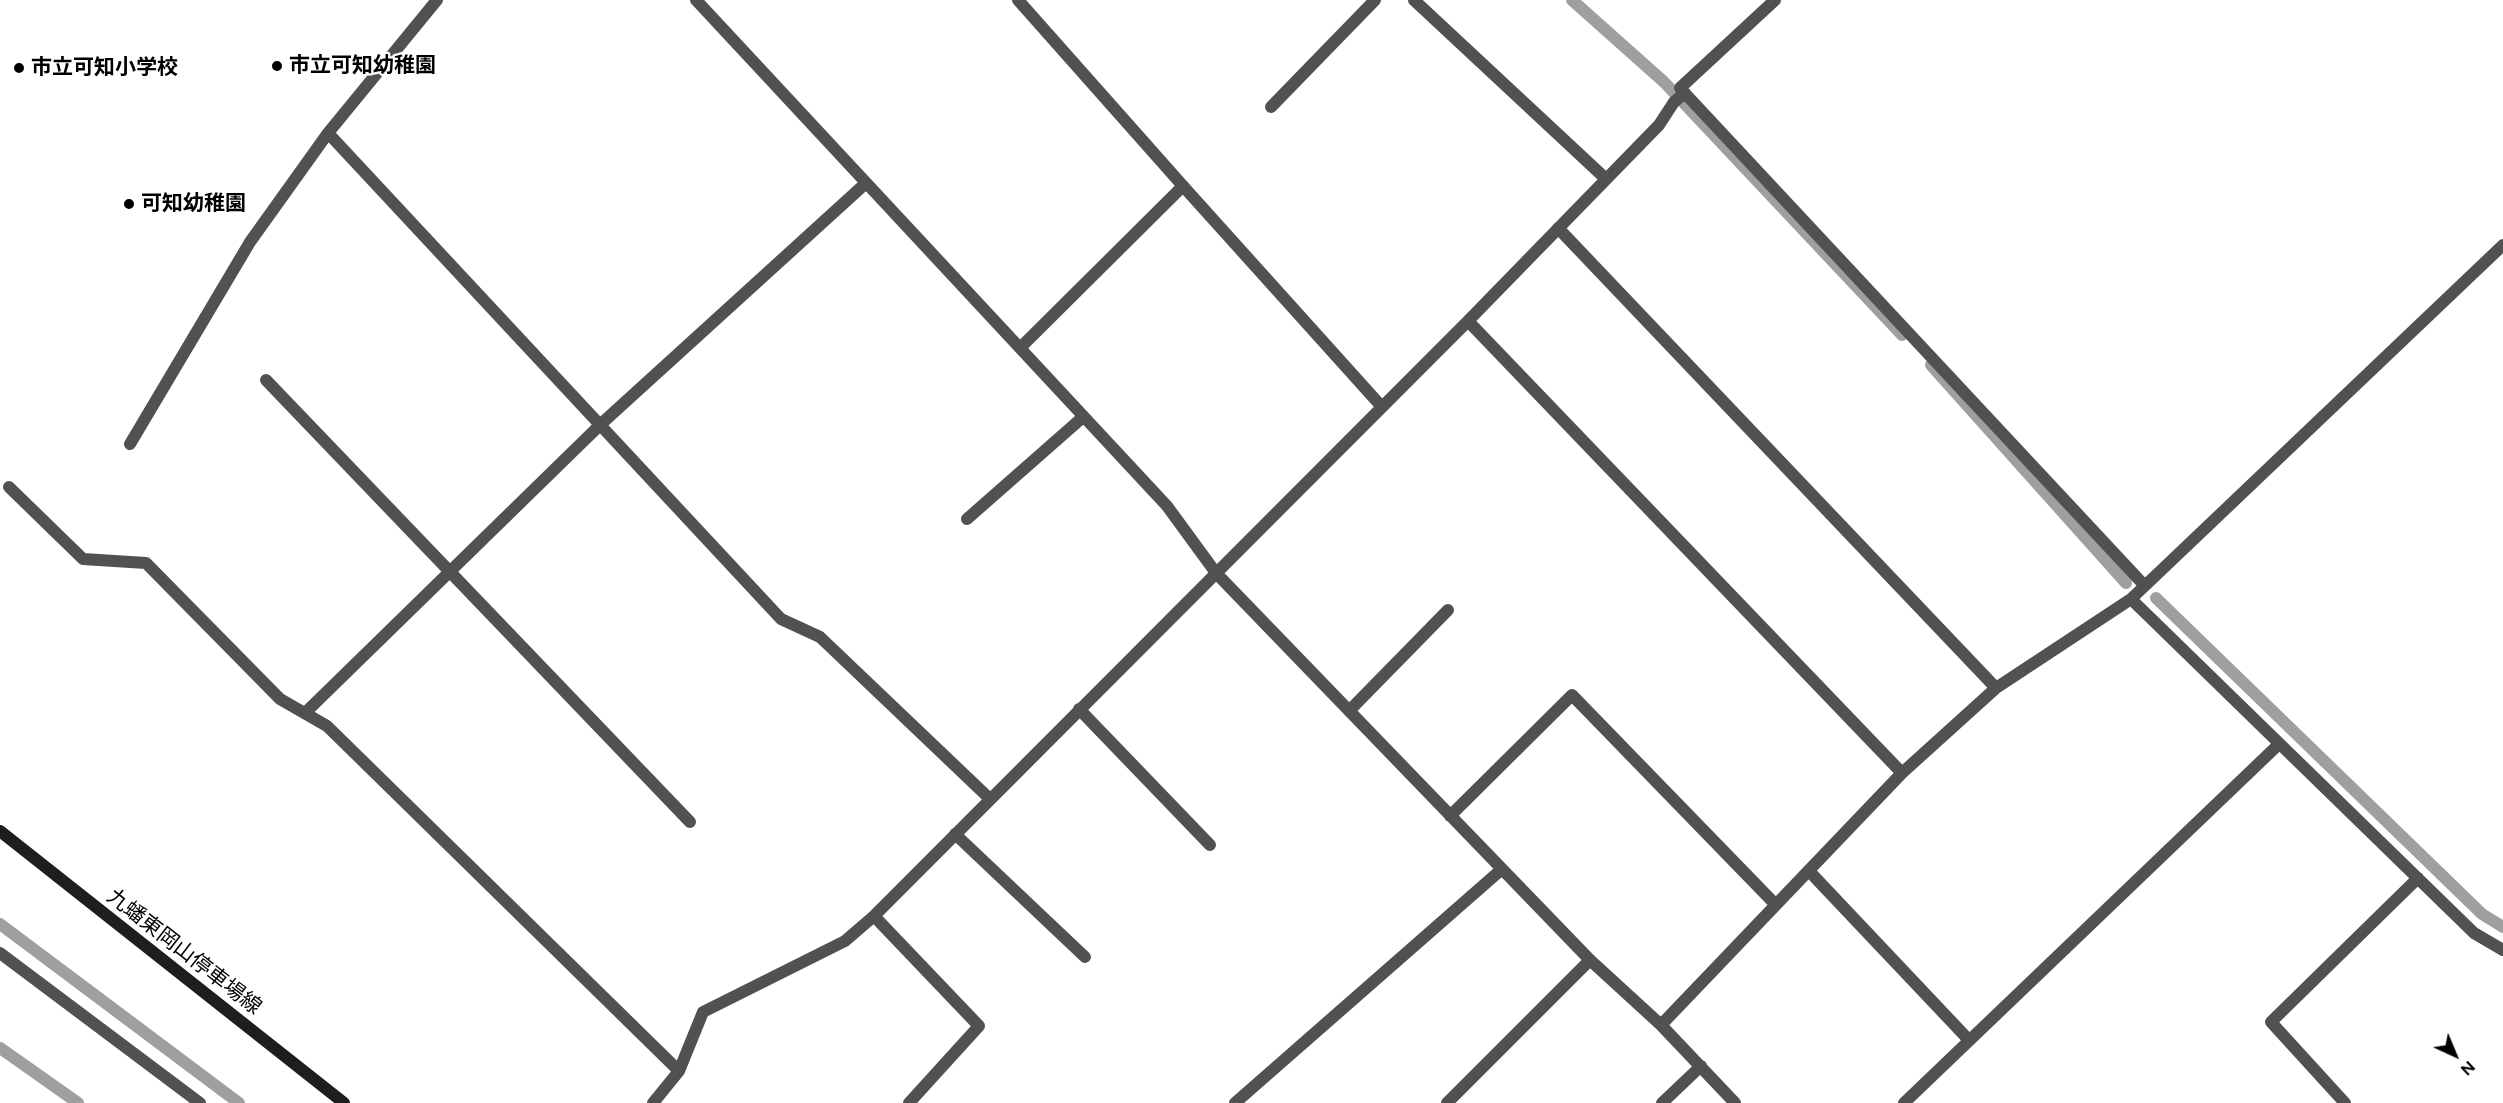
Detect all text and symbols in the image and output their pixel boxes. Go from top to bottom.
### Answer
place label: 市立可知幼稚園 [289,53,436,79]
place label: 市立可知小学校 [31,55,178,81]
marker: 市立可知幼稚園 [270,59,284,73]
marker: 市立可知小学校 [12,61,26,75]
place label: 可知幼稚園 [141,191,246,217]
marker: 可知幼稚園 [122,197,136,211]
street label: 九蟠東岡山停車場線 [102,884,266,1020]
north arrow [2425,1025,2485,1085]
text: N [2457,1057,2479,1079]

